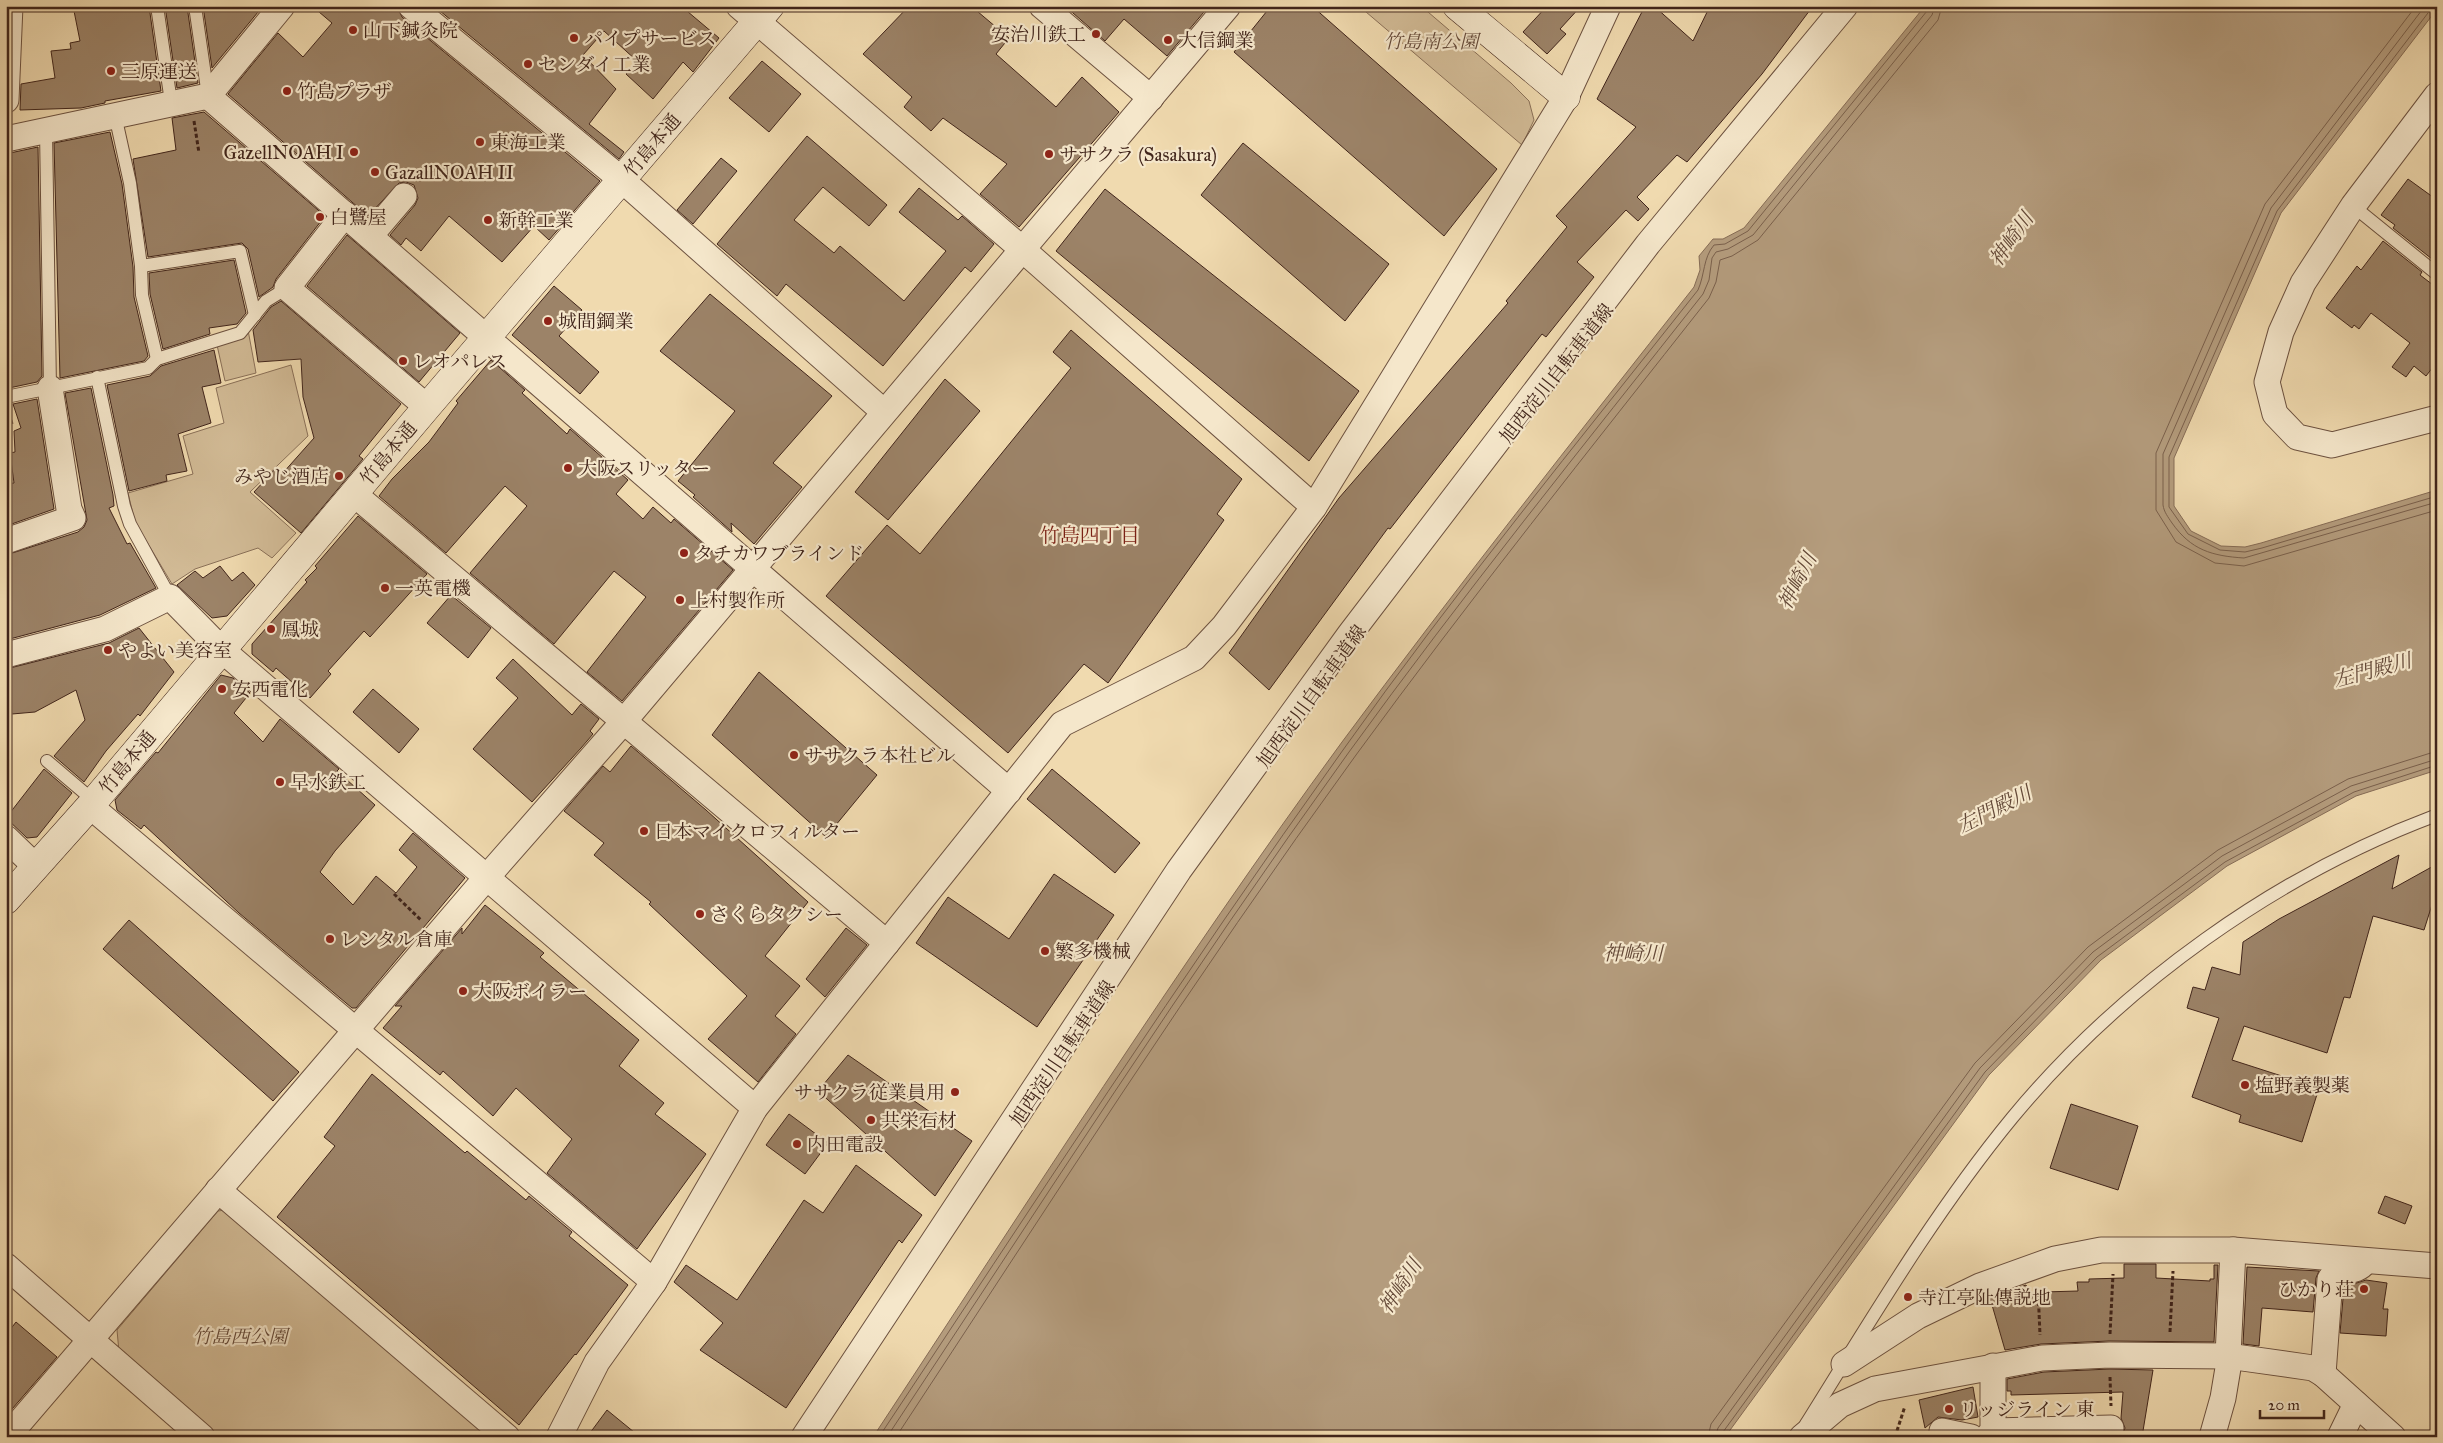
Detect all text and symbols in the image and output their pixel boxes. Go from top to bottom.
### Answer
place label: 山下鍼灸院 [363,19,458,42]
place label: 安治川鉄工 [991,23,1086,46]
marker: 山下鍼灸院 [347,24,359,36]
place label: パイプサービス [584,27,716,50]
marker: 安治川鉄工 [1090,28,1102,40]
place label: 大信鋼業 [1178,29,1254,52]
park label: 竹島南公園 [1383,30,1481,53]
marker: パイプサービス [568,32,580,44]
marker: 大信鋼業 [1162,34,1174,46]
place label: センダイ工業 [538,53,651,76]
marker: センダイ工業 [522,58,534,70]
place label: 三原運送 [121,60,197,83]
marker: 三原運送 [105,65,117,77]
place label: 竹島プラザ [297,80,392,103]
marker: 竹島プラザ [281,85,293,97]
street label: 竹島本通 [619,109,686,182]
place label: 東海工業 [490,131,566,154]
marker: 東海工業 [474,136,486,148]
place label: GazellNOAH I [223,141,344,164]
place label: ササクラ (Sasakura) [1059,143,1217,167]
marker: GazellNOAH I [348,146,360,158]
marker: ササクラ (Sasakura) [1043,148,1055,160]
place label: GazallNOAH II [385,161,514,184]
marker: GazallNOAH II [369,166,381,178]
place label: 白鷺屋 [330,206,387,229]
water label: 神崎川 [1984,206,2039,270]
place label: 新幹工業 [498,209,574,232]
marker: 白鷺屋 [314,211,326,223]
marker: 新幹工業 [482,214,494,226]
street label: 旭西淀川自転車道線 [1495,299,1618,448]
place label: 城間鋼業 [558,310,634,333]
marker: 城間鋼業 [542,315,554,327]
place label: レオパレス [413,350,507,373]
marker: レオパレス [397,355,409,367]
street label: 竹島本通 [355,417,422,490]
place label: 大阪スリッター [578,457,710,480]
marker: 大阪スリッター [562,462,574,474]
place label: みやじ酒店 [234,465,329,488]
marker: みやじ酒店 [333,470,345,482]
district label: 竹島四丁目 [1040,523,1140,547]
place label: タチカワブラインド [694,542,864,565]
marker: タチカワブラインド [678,547,690,559]
water label: 神崎川 [1773,547,1822,613]
place label: 一英電機 [395,577,471,600]
marker: 一英電機 [379,582,391,594]
place label: 上村製作所 [690,589,785,612]
marker: 上村製作所 [674,594,686,606]
place label: 鳳城 [281,618,319,641]
street label: 旭西淀川自転車道線 [1252,620,1371,772]
marker: 鳳城 [265,623,277,635]
place label: やよい美容室 [118,639,232,662]
marker: やよい美容室 [102,644,114,656]
water label: 左門殿川 [2330,648,2416,692]
place label: 安西電化 [232,678,308,701]
marker: 安西電化 [216,683,228,695]
street label: 竹島本通 [94,726,161,799]
place label: ササクラ本社ビル [804,744,955,767]
marker: ササクラ本社ビル [788,749,800,761]
place label: 早水鉄工 [290,771,366,794]
marker: 早水鉄工 [274,776,286,788]
water label: 左門殿川 [1953,779,2037,838]
place label: 日本マイクロフィルター [654,820,860,843]
marker: 日本マイクロフィルター [638,825,650,837]
place label: さくらタクシー [710,903,843,926]
marker: さくらタクシー [694,908,706,920]
place label: レンタル倉庫 [340,928,453,951]
marker: レンタル倉庫 [324,933,336,945]
place label: 繁多機械 [1055,940,1131,963]
water label: 神崎川 [1603,941,1665,965]
marker: 繁多機械 [1039,945,1051,957]
street label: 旭西淀川自転車道線 [1005,976,1120,1131]
place label: 大阪ボイラー [473,980,587,1003]
marker: 大阪ボイラー [457,985,469,997]
place label: 塩野義製薬 [2255,1074,2350,1097]
marker: 塩野義製薬 [2239,1079,2251,1091]
place label: ササクラ従業員用 [794,1081,945,1104]
marker: ササクラ従業員用 [949,1086,961,1098]
place label: 共栄石材 [881,1109,957,1132]
marker: 共栄石材 [865,1114,877,1126]
place label: 内田電設 [807,1133,883,1156]
marker: 内田電設 [791,1138,803,1150]
water label: 神崎川 [1374,1253,1427,1318]
place label: ひかり荘 [2278,1278,2354,1301]
marker: ひかり荘 [2358,1283,2370,1295]
place label: 寺江亭阯傳説地 [1918,1286,2051,1309]
marker: 寺江亭阯傳説地 [1902,1291,1914,1303]
park label: 竹島西公園 [192,1325,290,1348]
scale bar [2260,1388,2324,1420]
text: 20 m [2268,1396,2300,1414]
place label: リッジライン 東 [1959,1398,2095,1421]
marker: リッジライン 東 [1943,1403,1955,1415]

